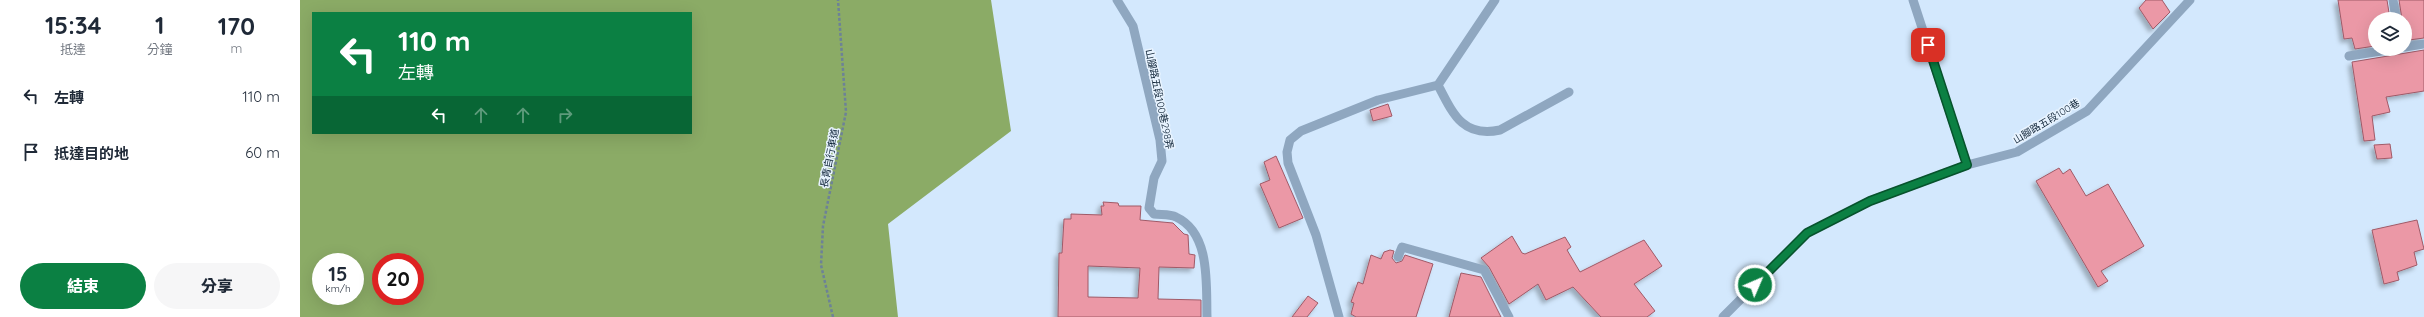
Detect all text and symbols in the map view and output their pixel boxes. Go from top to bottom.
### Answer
text: 15:34 [45,10,102,40]
text: 1 [155,10,164,40]
text: 170 [218,11,255,41]
map controls [2368,12,2412,56]
button: layers [2368,12,2412,56]
text: 110 m [398,23,471,58]
icon: left [332,28,384,80]
pin [1911,28,1945,62]
icon: arrive [1917,34,1939,56]
text: m [230,40,242,56]
text: 抵達 [60,41,86,57]
text: 分鐘 [147,41,173,57]
street label: 山腳路五段100巷298弄 [1143,48,1176,150]
text: 左轉 [398,61,434,84]
icon: left [20,85,42,107]
text: 110 m [242,87,280,106]
text: 左轉 [54,88,84,107]
street label: 山腳路五段100巷 [2011,96,2082,146]
icon: left [428,104,450,126]
icon: ahead [470,104,492,126]
icon: ahead [512,104,534,126]
icon: right [554,104,576,126]
street label: 長青自行車道 [817,127,842,189]
icon: arrive [20,141,42,163]
text: 60 m [245,143,280,162]
text: 抵達目的地 [54,144,129,163]
speed limit sign: 20 [372,253,424,305]
text: 15 [328,261,348,286]
button: 結束 [20,263,146,309]
button: 分享 [154,263,280,309]
position arrow [1734,264,1776,306]
text: km/h [325,282,351,295]

